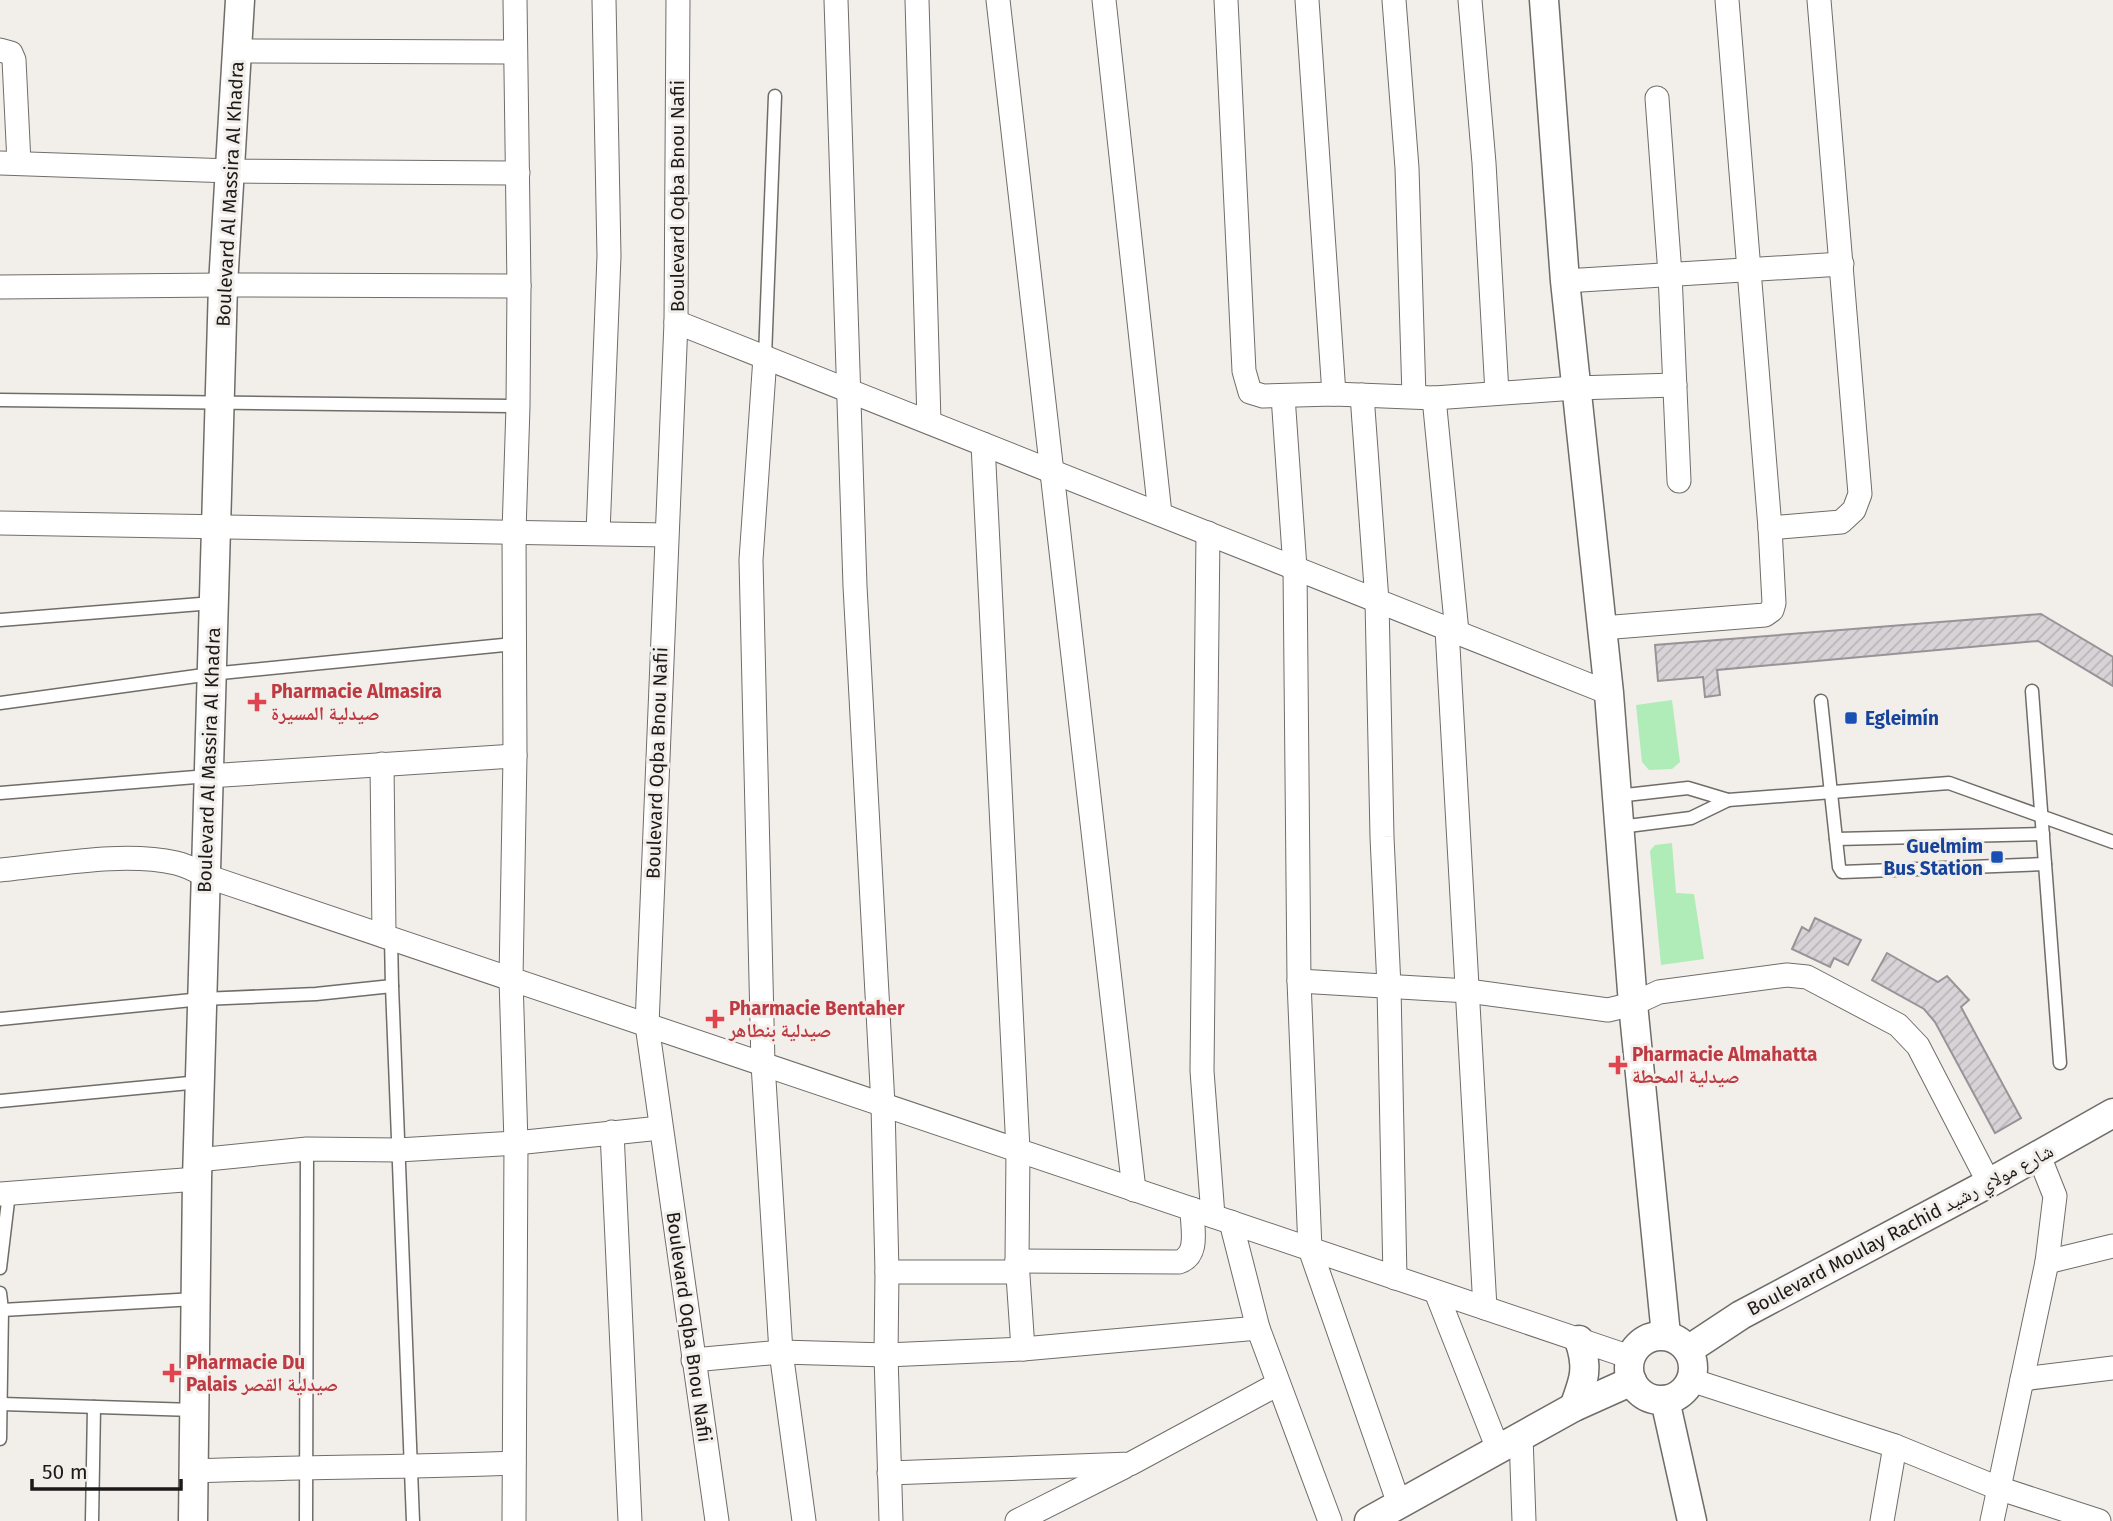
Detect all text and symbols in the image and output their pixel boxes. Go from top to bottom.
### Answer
street label: Boulevard Al Massira Al Khadra [212,61,248,327]
street label: Boulevard Oqba Bnou Nafii [666,80,689,312]
street label: Boulevard Al Massira Al Khadra [193,627,225,893]
street label: Boulevard Oqba Bnou Nafii [641,646,673,880]
place label: Pharmacie Almasira صيدلية المسيرة [271,680,442,725]
marker: Pharmacie Almasira صيدلية المسيرة [249,694,265,710]
place label: Egleimín [1865,707,1939,730]
marker: Egleimín [1843,710,1859,726]
place label: Guelmim Bus Station [1884,835,1983,880]
marker: Guelmim Bus Station [1989,849,2005,865]
place label: Pharmacie Bentaher صيدلية بنطاهر [728,997,905,1042]
marker: Pharmacie Bentaher صيدلية بنطاهر [707,1011,723,1027]
place label: Pharmacie Almahatta صيدلية المحطة [1632,1043,1817,1088]
marker: Pharmacie Almahatta صيدلية المحطة [1610,1057,1626,1073]
street label: Boulevard Moulay Rachid شارع مولاي رشيد [1743,1139,2059,1324]
street label: Boulevard Oqba Bnou Nafii [661,1210,717,1444]
place label: Pharmacie Du Palais صيدلية القصر [186,1351,338,1396]
marker: Pharmacie Du Palais صيدلية القصر [164,1365,180,1381]
scale bar [32,1448,180,1492]
text: 50 m [42,1459,88,1485]

